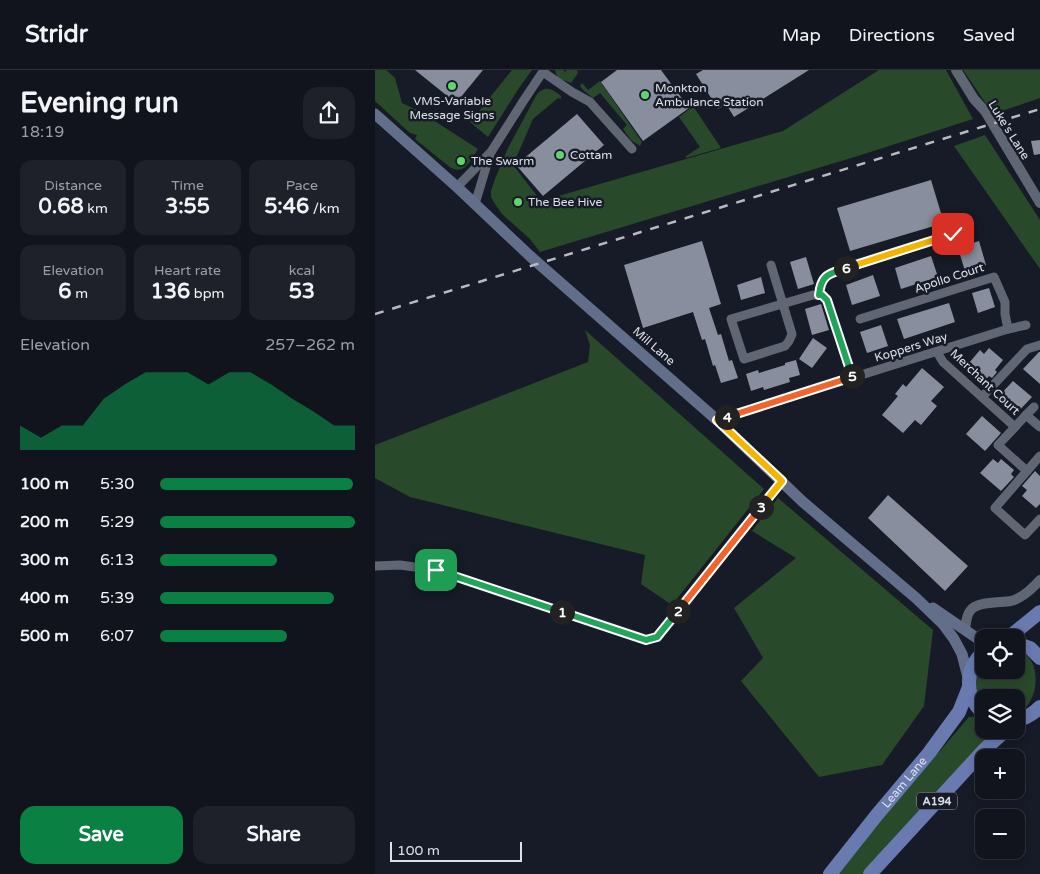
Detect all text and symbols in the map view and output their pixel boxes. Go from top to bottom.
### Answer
text: Stridr [25,20,88,49]
text: Map [782,24,821,46]
text: Directions [849,24,935,46]
text: Saved [963,24,1015,46]
marker: VMS-Variable Message Signs [446,80,458,92]
place label: Monkton Ambulance Station [655,81,764,109]
text: Evening run [20,86,179,120]
button: share [303,87,355,139]
marker: Monkton Ambulance Station [639,89,651,101]
place label: VMS-Variable Message Signs [410,94,495,122]
street label: Luke's Lane [985,98,1033,162]
text: 18:19 [20,122,64,142]
place label: Cottam [570,148,612,162]
marker: Cottam [554,149,566,161]
place label: The Swarm [471,154,534,168]
marker: The Swarm [455,155,467,167]
text: Distance [44,177,102,194]
text: Time [171,177,204,194]
text: Pace [286,177,318,194]
text: 0.68 [39,194,84,219]
text: 3:55 [165,194,210,219]
text: 5:46 [264,194,309,219]
place label: The Bee Hive [528,195,603,209]
marker: The Bee Hive [512,196,524,208]
text: km [84,200,108,217]
text: /km [309,200,340,217]
pin [932,213,974,255]
icon: check [939,220,967,248]
pin: 6 [833,256,859,280]
text: 6 [842,260,851,277]
street label: Apollo Court [913,260,986,296]
text: Elevation [43,262,104,279]
text: Heart rate [154,262,221,279]
text: kcal [289,262,315,279]
text: 6 [58,279,72,304]
text: 136 [151,279,190,304]
text: 53 [289,279,315,304]
text: m [72,285,88,302]
text: bpm [190,285,224,302]
street label: Mill Lane [630,324,678,368]
street label: Koppers Way [873,329,950,365]
text: Elevation [20,335,90,355]
text: 257–262 m [265,335,355,355]
street label: Merchant Court [947,346,1023,418]
pin: 5 [839,364,865,388]
text: 5 [848,368,857,385]
pin: 4 [715,404,739,430]
text: 4 [723,409,732,426]
text: 100 m [20,474,69,494]
text: 5:30 [100,474,134,494]
pin: 3 [749,494,773,520]
text: 3 [757,499,766,516]
text: 200 m [20,512,69,532]
text: 5:29 [100,512,134,532]
pin [415,549,457,591]
text: 300 m [20,550,69,570]
text: 6:13 [100,550,134,570]
icon: arrive [422,556,450,584]
text: 400 m [20,588,69,608]
text: 5:39 [100,588,134,608]
pin: 2 [665,598,691,624]
pin: 1 [549,600,575,624]
text: 2 [674,603,683,620]
text: 1 [558,604,567,621]
text: 500 m [20,626,69,646]
text: 6:07 [100,626,134,646]
map controls [975,629,1025,859]
button: locate [975,629,1025,679]
button: layers [975,689,1025,739]
button: + [975,749,1025,799]
street label: Leam Lane [879,754,930,811]
road number: A194 [917,792,957,809]
button: Save [20,806,183,864]
button: Share [193,806,355,864]
button: − [975,809,1025,859]
scale bar [390,839,523,862]
text: 100 m [397,842,440,859]

